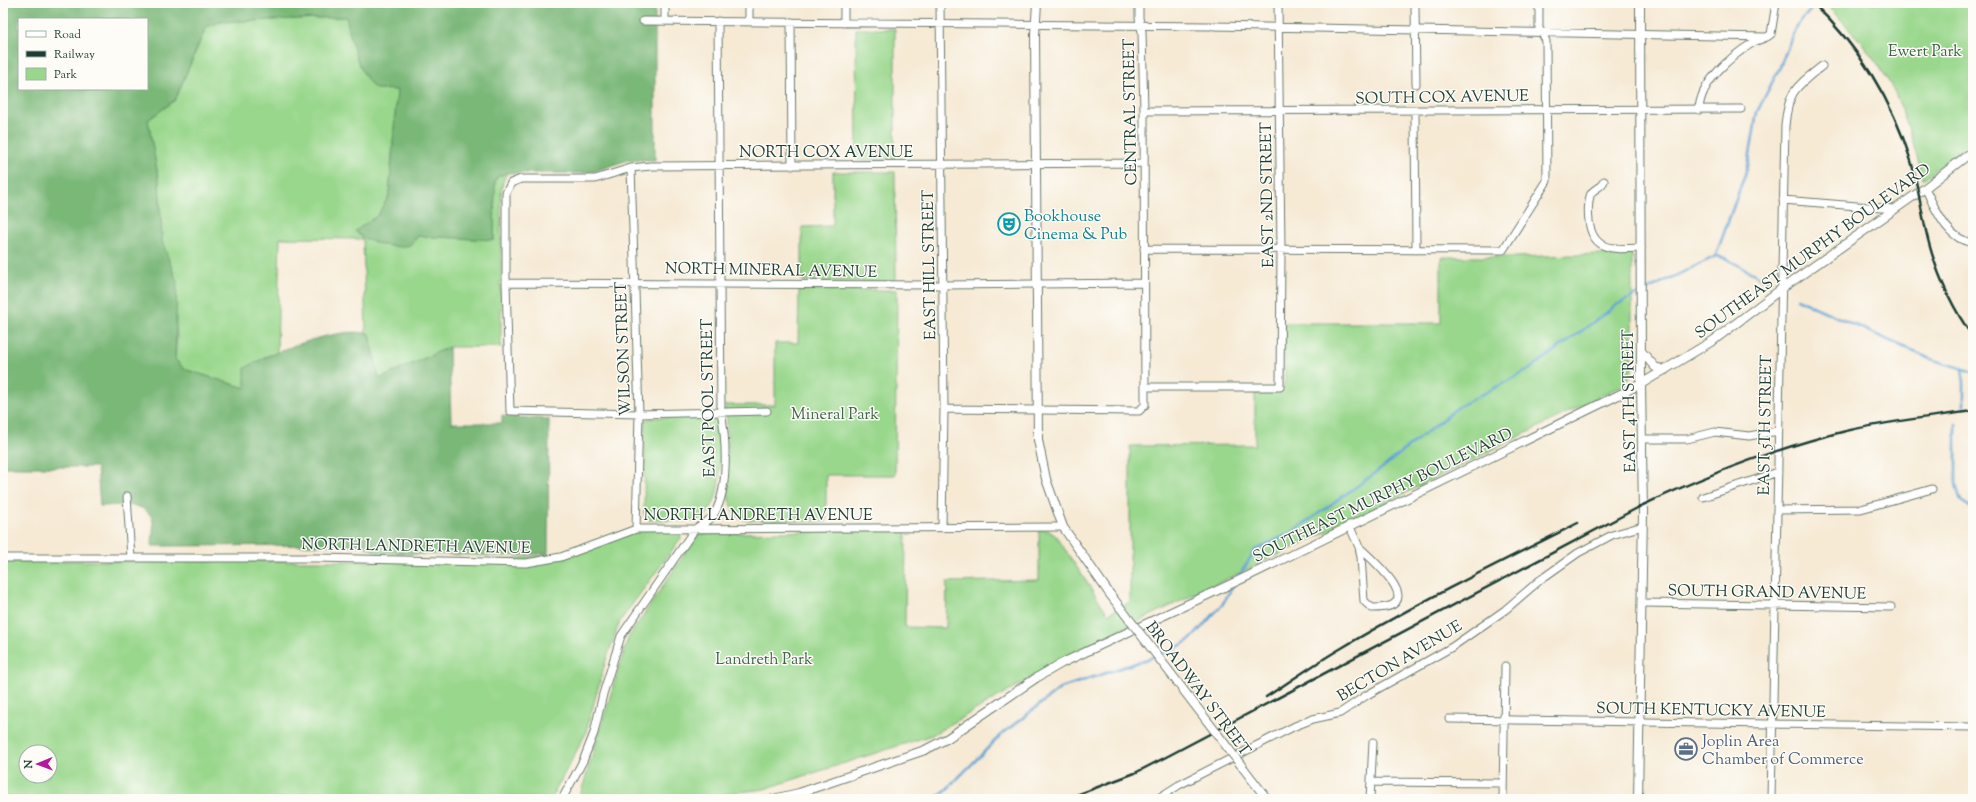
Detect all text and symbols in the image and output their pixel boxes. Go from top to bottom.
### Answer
legend [18,18,148,90]
text: Road [54,26,81,44]
street label: CENTRAL STREET [1119,38,1144,186]
park label: Ewert Park [1888,41,1962,64]
text: Railway [54,46,95,64]
text: Park [54,66,77,84]
street label: SOUTH COX AVENUE [1355,85,1529,112]
street label: EAST 2ND STREET [1256,122,1281,268]
street label: NORTH COX AVENUE [739,142,913,165]
street label: SOUTHEAST MURPHY BOULEVARD [1691,159,1936,345]
street label: EAST HILL STREET [918,190,943,340]
place label: Bookhouse Cinema & Pub [1024,206,1127,247]
theatre icon: Bookhouse Cinema & Pub [996,211,1022,237]
street label: NORTH MINERAL AVENUE [665,258,878,285]
street label: WILSON STREET [611,281,638,417]
street label: EAST POOL STREET [697,318,722,478]
street label: EAST 4TH STREET [1618,329,1643,473]
street label: EAST 5TH STREET [1754,354,1779,496]
park label: Mineral Park [791,404,879,427]
street label: SOUTHEAST MURPHY BOULEVARD [1249,423,1517,569]
street label: NORTH LANDRETH AVENUE [643,505,873,528]
street label: NORTH LANDRETH AVENUE [301,534,531,561]
street label: SOUTH GRAND AVENUE [1667,580,1867,607]
street label: BECTON AVENUE [1333,615,1467,709]
street label: BROADWAY STREET [1139,617,1255,762]
park label: Landreth Park [715,649,813,672]
street label: SOUTH KENTUCKY AVENUE [1596,698,1826,725]
place label: Joplin Area Chamber of Commerce [1701,731,1864,772]
office icon: Joplin Area Chamber of Commerce [1673,736,1699,762]
north arrow [18,744,58,784]
text: N [21,759,37,770]

